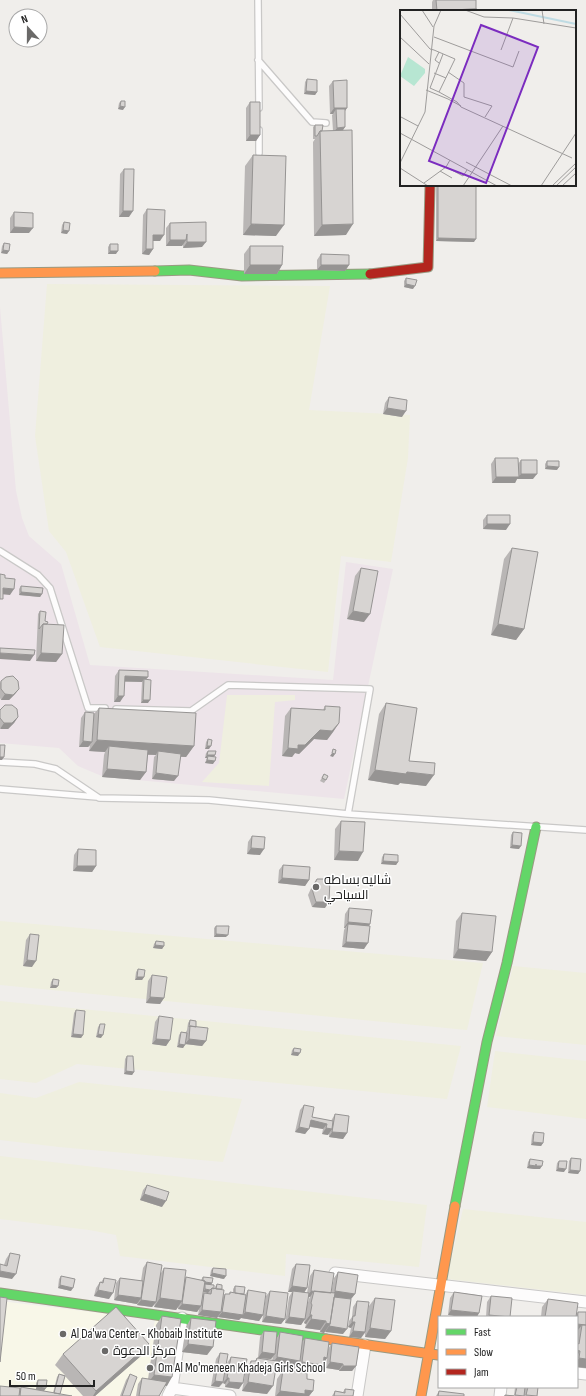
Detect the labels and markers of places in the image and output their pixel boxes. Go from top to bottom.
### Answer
place label: شاليه بساطه السياحي [324,872,391,905]
marker: شاليه بساطه السياحي [311,882,321,892]
place label: Al Da'wa Center - Khobaib Institute [70,1326,222,1342]
marker: Al Da'wa Center - Khobaib Institute [58,1329,68,1339]
place label: مركز الدعوة [113,1343,176,1359]
marker: مركز الدعوة [100,1346,110,1356]
place label: Om Al Mo'meneen Khadeja Girls School [158,1360,325,1376]
marker: Om Al Mo'meneen Khadeja Girls School [145,1363,155,1373]

